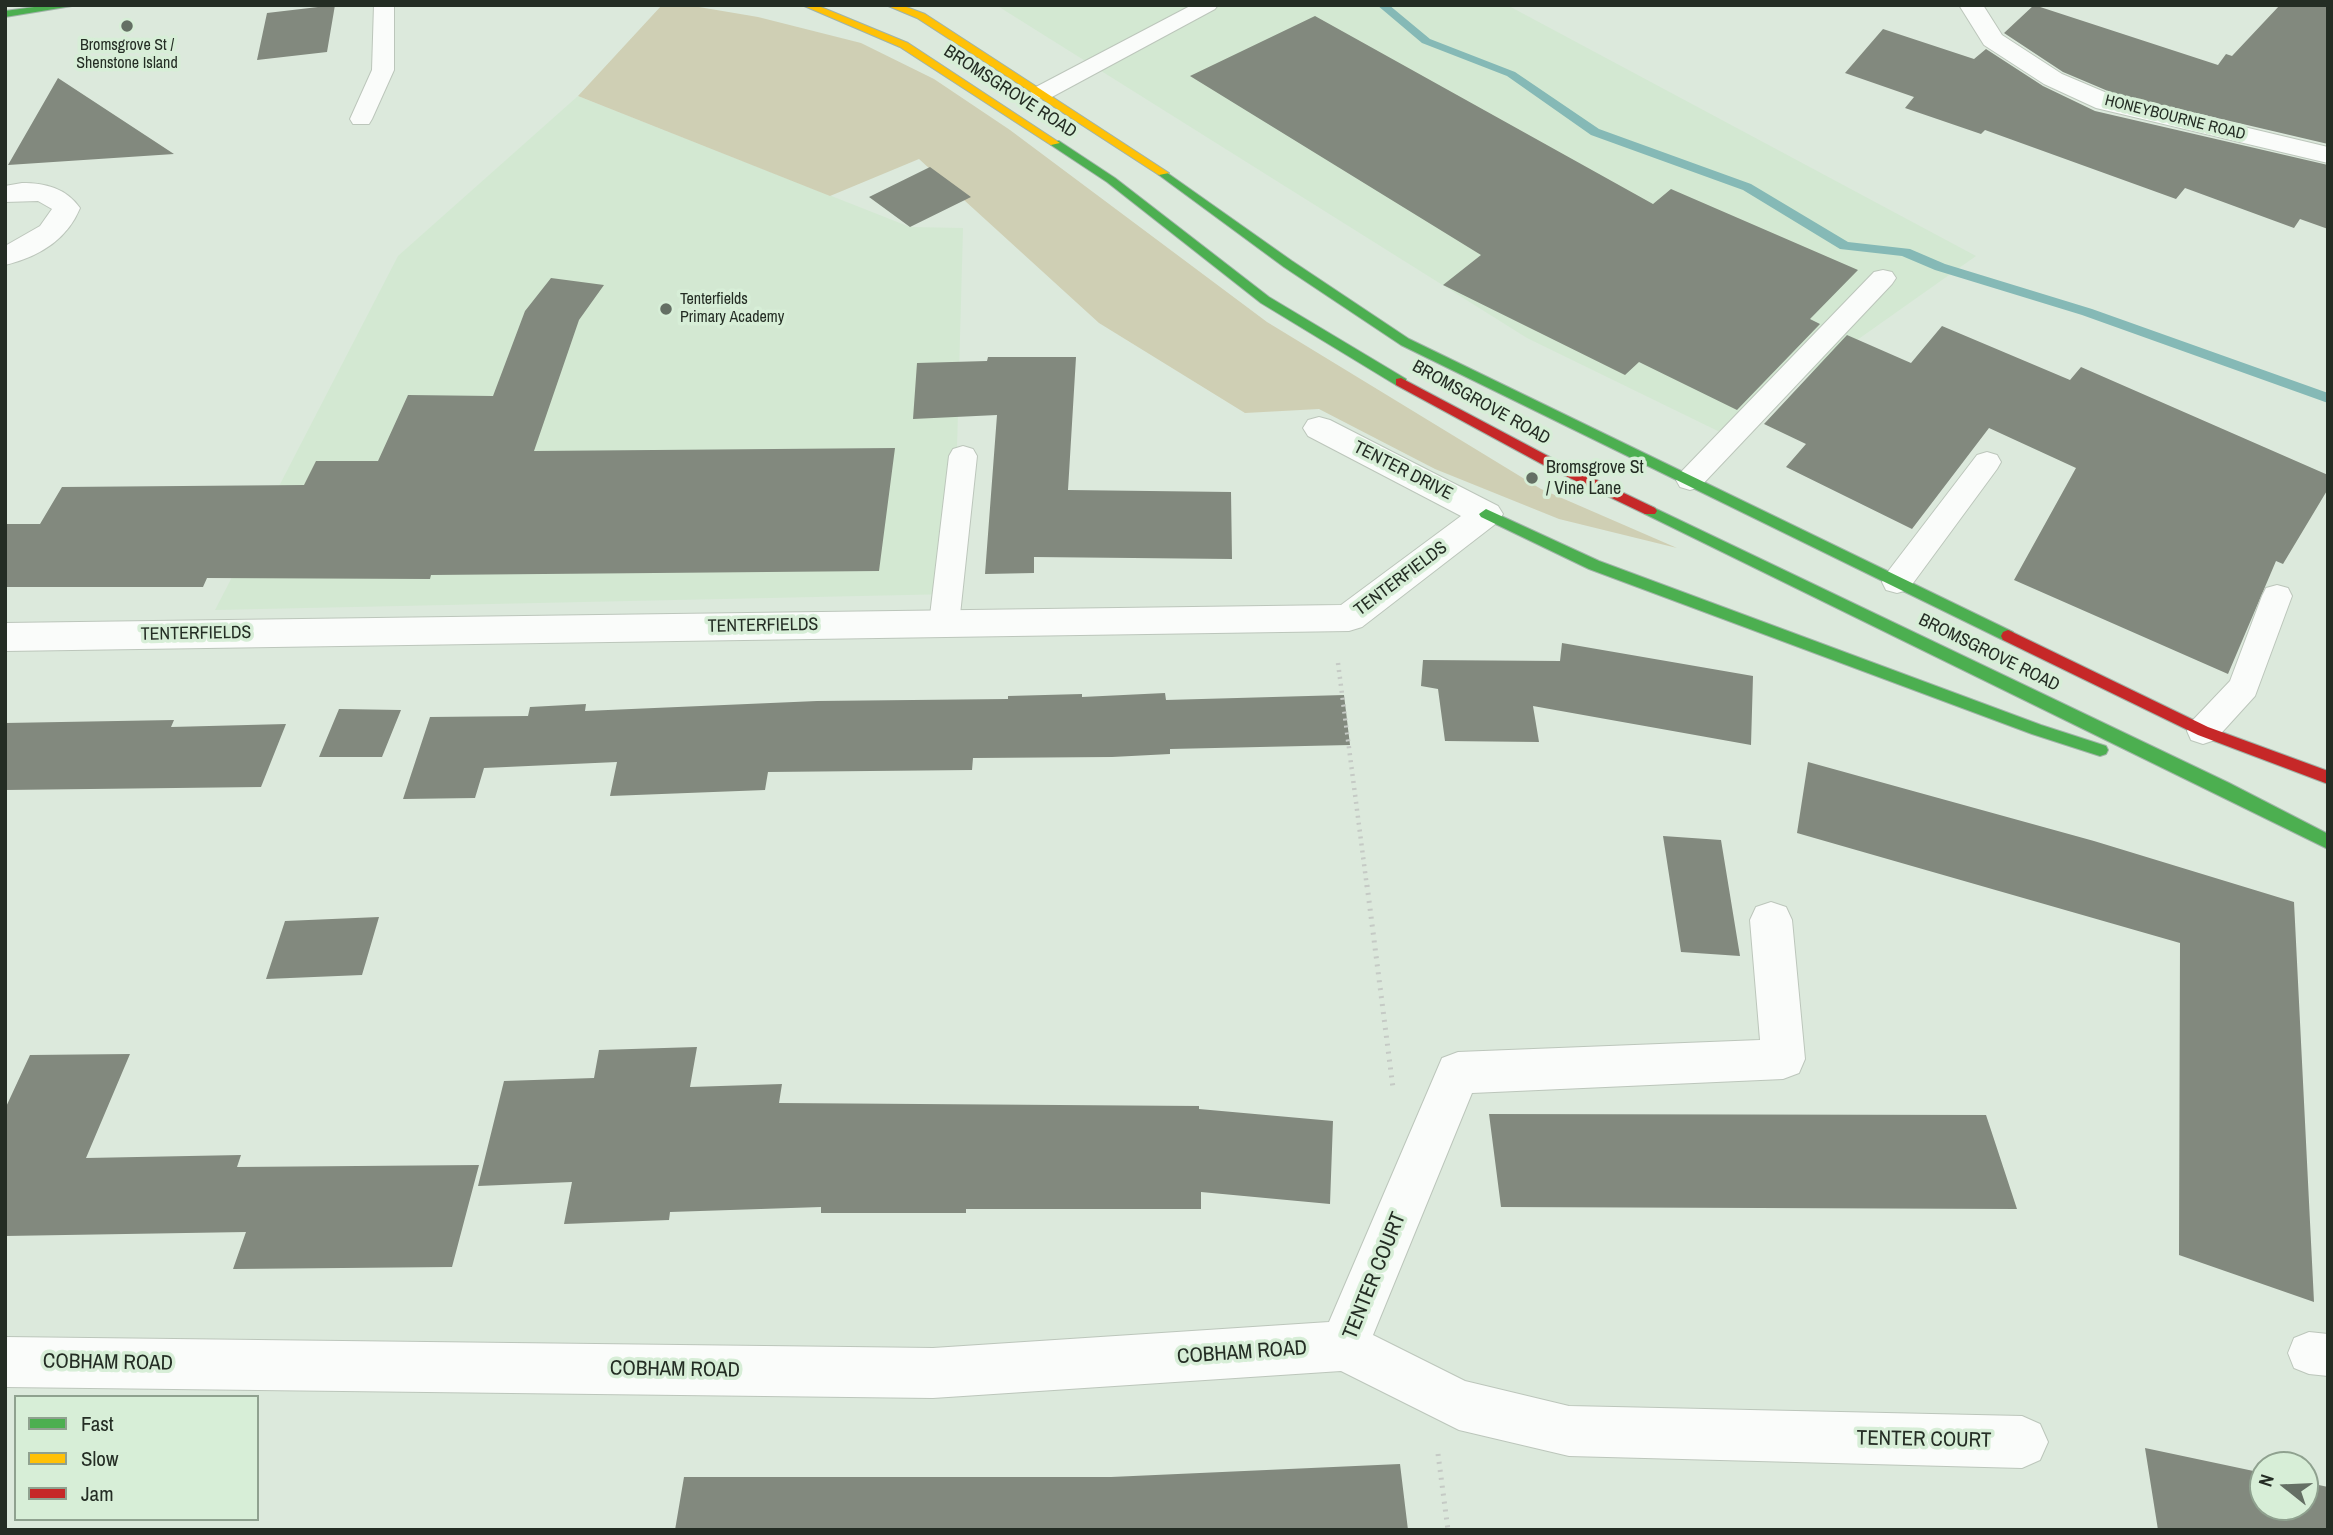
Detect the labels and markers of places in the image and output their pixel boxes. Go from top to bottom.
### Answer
marker: Bromsgrove St / Shenstone Island [119,18,135,34]
place label: Bromsgrove St / Shenstone Island [76,36,178,74]
place label: Tenterfields Primary Academy [680,290,784,328]
marker: Tenterfields Primary Academy [658,301,674,317]
place label: Bromsgrove St / Vine Lane [1546,457,1644,500]
marker: Bromsgrove St / Vine Lane [1524,470,1540,486]

